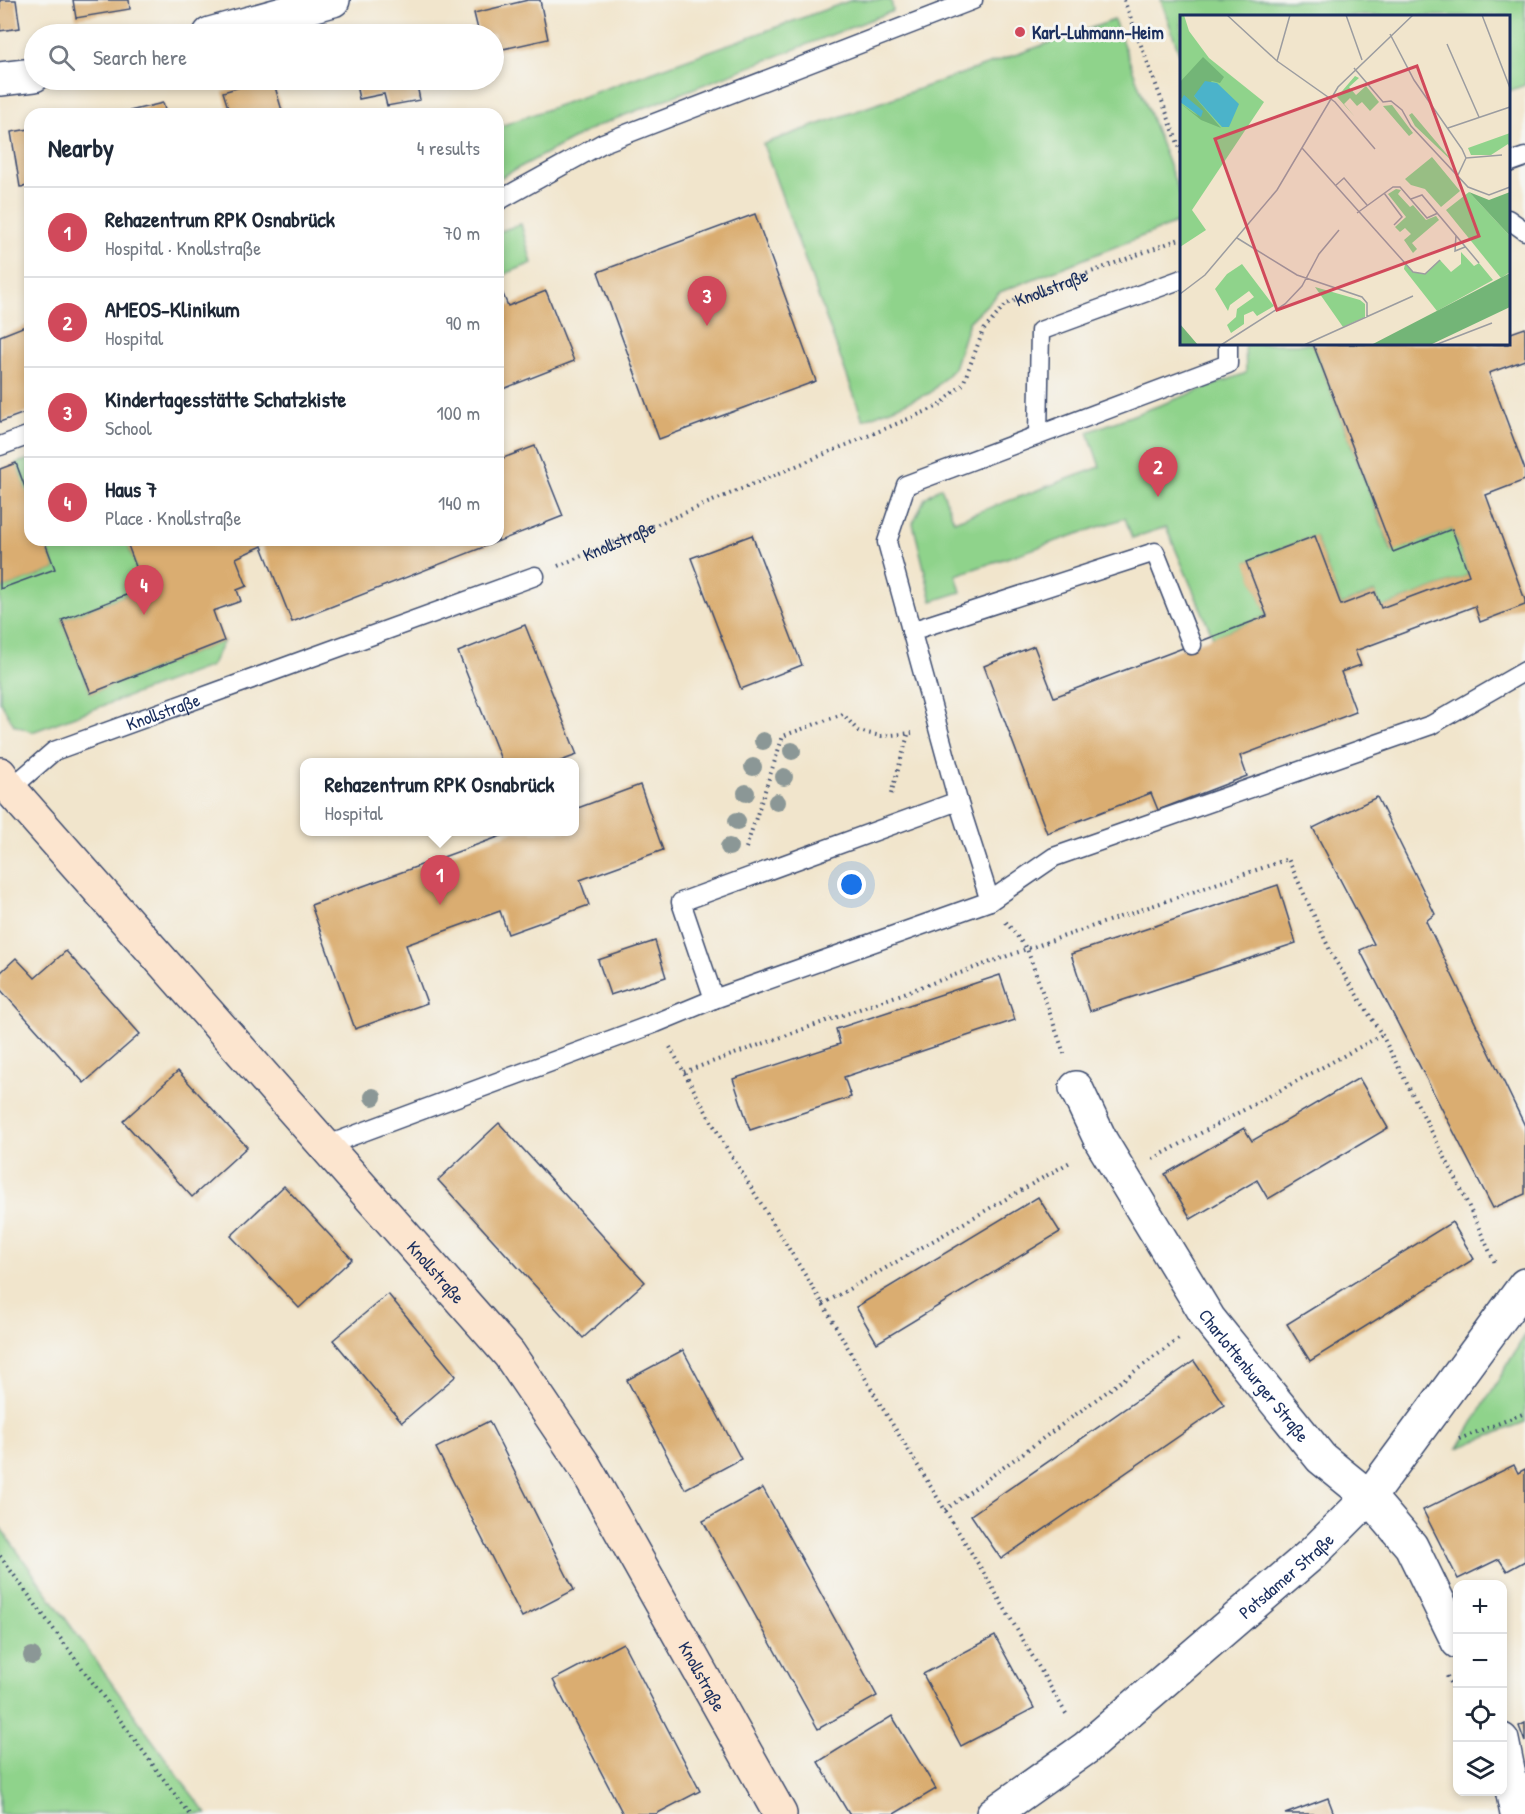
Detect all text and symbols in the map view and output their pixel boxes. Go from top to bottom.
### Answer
inset map [1180,15,1510,345]
place label: Karl-Luhmann-Heim [1032,20,1164,45]
search box [24,24,504,90]
marker: Karl-Luhmann-Heim [1013,25,1027,39]
icon: search [45,41,78,74]
text: Search here [93,42,187,72]
text: Nearby [48,130,114,165]
text: 4 results [417,134,480,161]
text: Rehazentrum RPK Osnabrück [105,204,335,234]
text: 1 [64,219,71,246]
text: 70 m [443,219,480,246]
text: Hospital · Knollstraße [105,234,261,261]
street label: Knollstraße [1011,262,1091,312]
pin: 3 [688,276,726,326]
text: AMEOS-Klinikum [105,294,240,324]
text: 2 [63,309,72,336]
text: 90 m [446,309,480,336]
text: Hospital [105,324,163,351]
text: Kindertagesstätte Schatzkiste [105,384,346,414]
text: 3 [63,399,72,426]
text: 100 m [437,399,480,426]
text: School [105,414,152,441]
pin: 2 [1138,448,1178,497]
text: Haus 7 [105,474,157,504]
text: 4 [64,489,71,516]
text: 140 m [438,489,480,516]
text: Place · Knollstraße [105,504,242,531]
street label: Knollstraße [579,514,659,567]
pin: 4 [124,566,164,615]
street label: Knollstraße [123,687,203,736]
popup [300,758,579,836]
text: Rehazentrum RPK Osnabrück [325,769,555,799]
text: Hospital [325,799,383,826]
pin: 1 [420,856,460,905]
your location [837,870,866,899]
street label: Knollstraße [402,1235,471,1309]
street label: Charlottenburger Straße [1193,1304,1316,1447]
street label: Potsdamer Straße [1233,1527,1339,1624]
map controls [1453,1580,1507,1796]
button: + [1453,1580,1507,1634]
button: − [1453,1634,1507,1688]
street label: Knollstraße [673,1637,732,1716]
button: locate [1453,1688,1507,1742]
button: layers [1453,1742,1507,1796]

